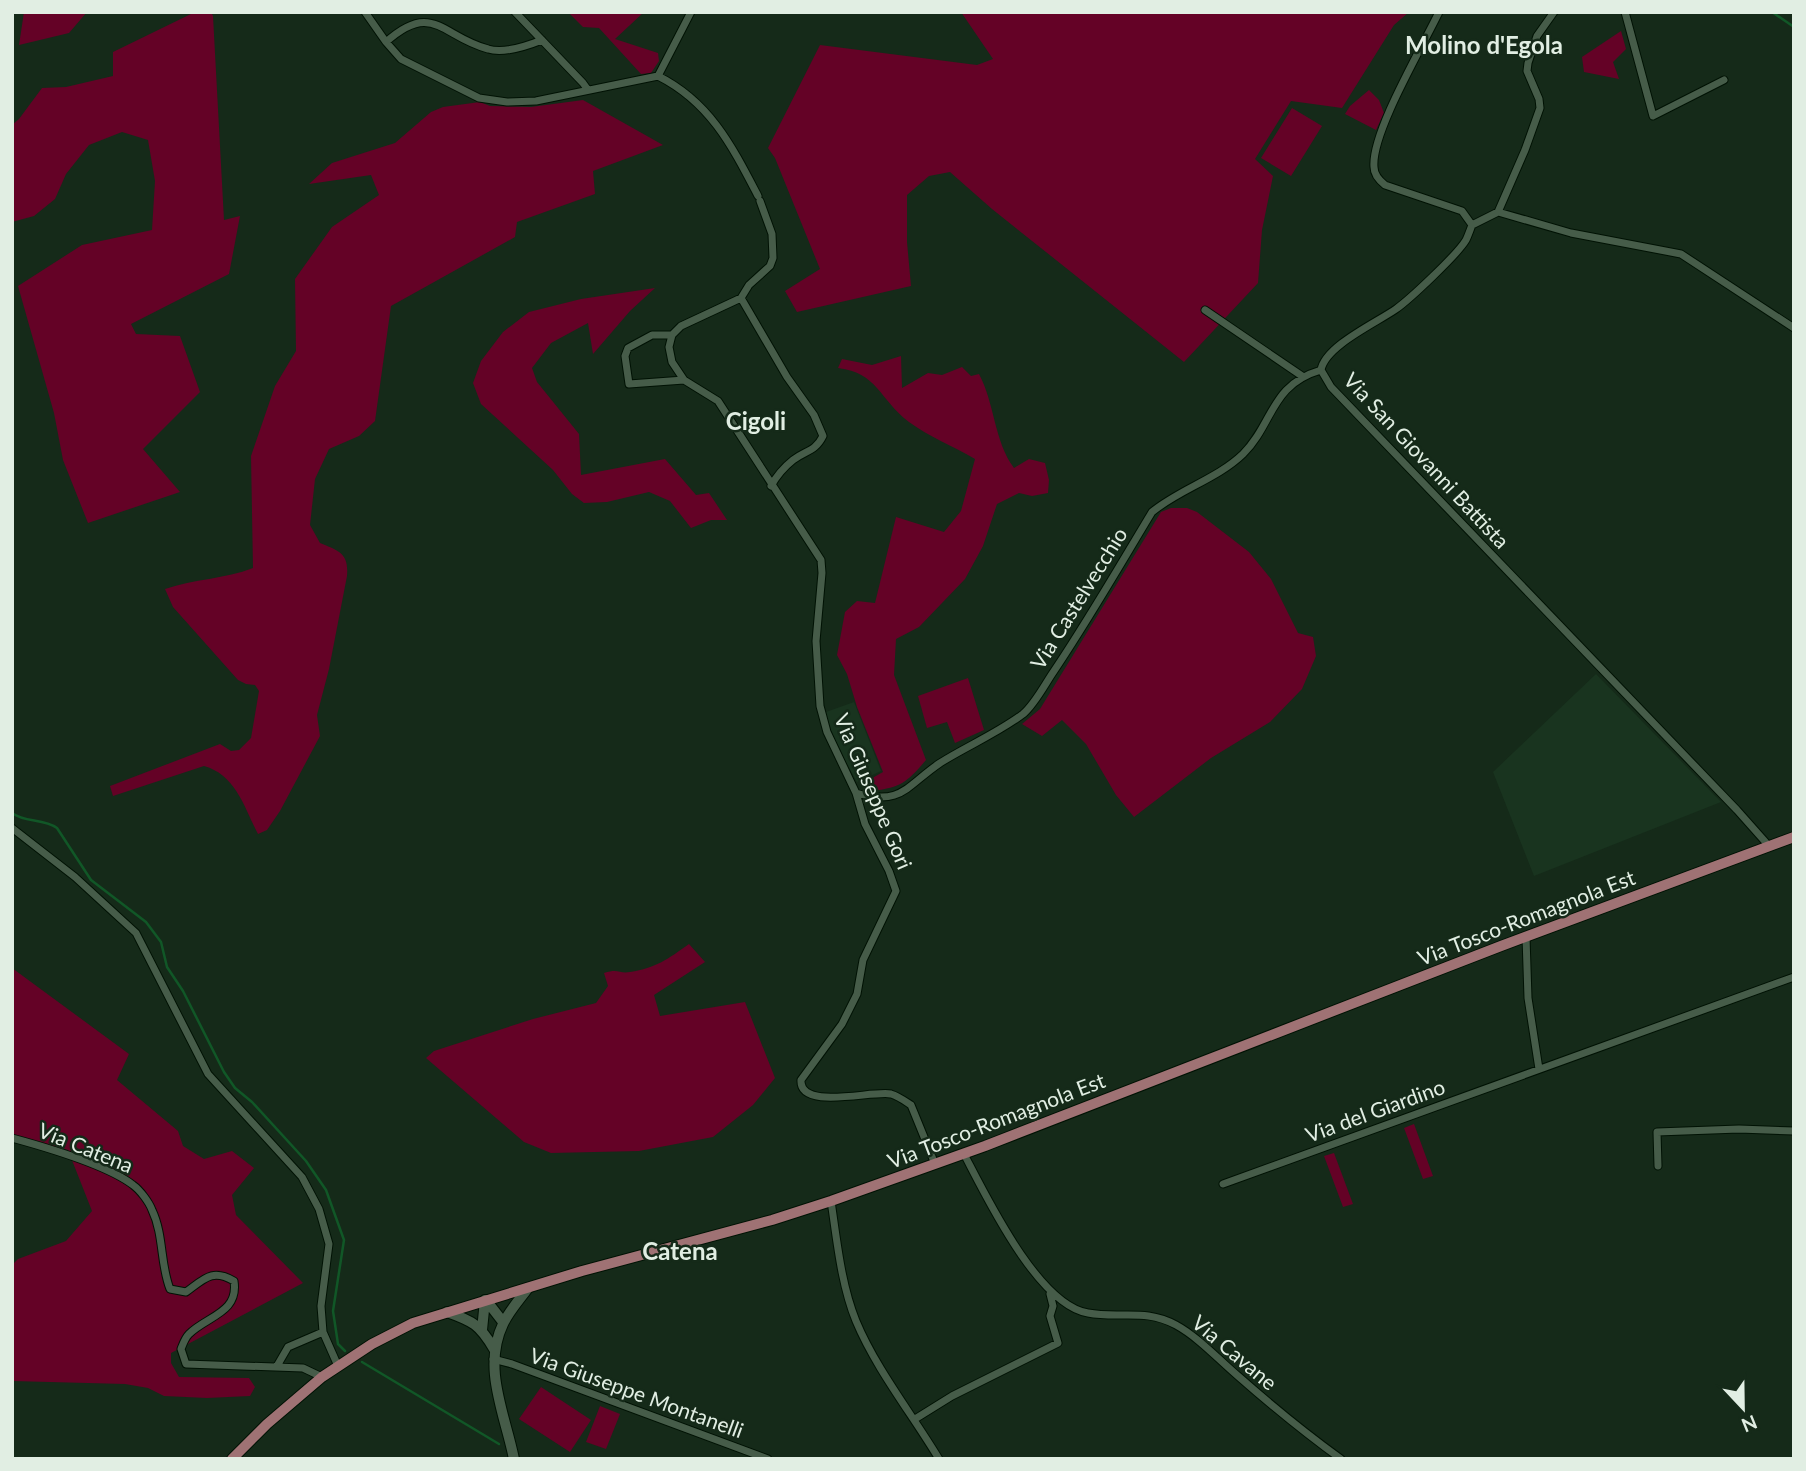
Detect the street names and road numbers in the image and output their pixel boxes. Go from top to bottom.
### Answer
street label: Via San Giovanni Battista [1339,367,1515,553]
street label: Via Castelvecchio [1024,522,1132,673]
street label: Via Giuseppe Gori [830,709,918,873]
street label: Via Tosco-Romagnola Est [1414,864,1639,970]
street label: Via Tosco-Romagnola Est [884,1067,1109,1173]
street label: Via del Giardino [1302,1073,1448,1147]
street label: Via Catena [35,1117,137,1177]
street label: Via Cavane [1187,1309,1283,1395]
street label: Via Giuseppe Montanelli [527,1342,747,1442]

